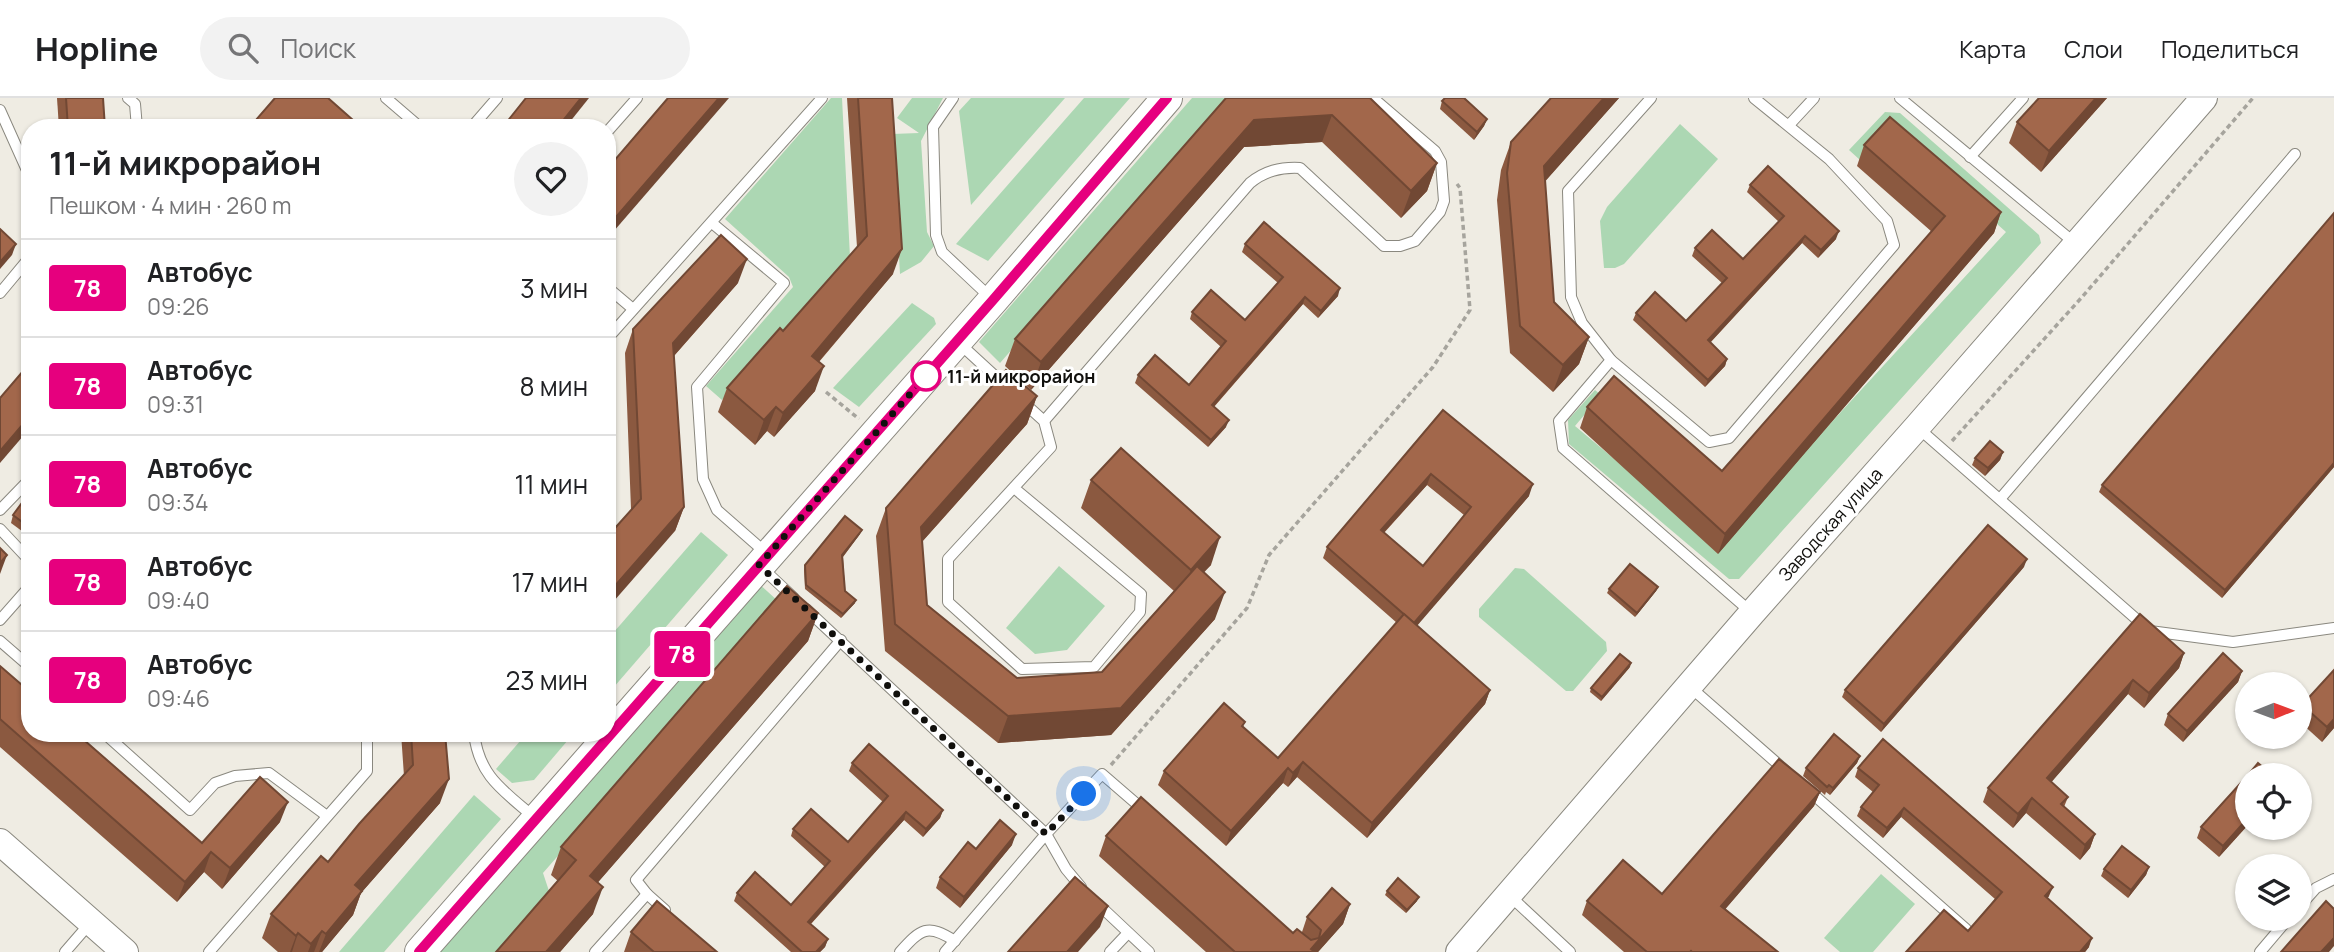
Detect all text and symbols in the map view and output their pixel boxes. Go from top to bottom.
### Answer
search box [200,17,690,80]
text: Hopline [35,26,158,71]
icon: search [224,29,262,67]
text: Поиск [280,30,356,66]
text: Карта [1959,32,2026,65]
text: Слои [2064,32,2123,65]
text: Поделиться [2161,32,2299,65]
text: 11-й микрорайон [49,140,321,185]
button: heart [514,142,588,216]
text: Пешком · 4 мин · 260 m [49,189,292,221]
text: Автобус [147,254,253,290]
text: 3 мин [520,270,588,306]
text: 78 [74,271,101,304]
text: 09:26 [147,290,210,322]
text: Автобус [147,352,253,388]
marker: 11-й микрорайон [911,361,941,391]
place label: 11-й микрорайон [947,364,1095,388]
text: 8 мин [520,368,588,404]
text: 78 [74,369,101,402]
text: 09:31 [147,388,204,420]
text: Автобус [147,450,253,486]
street label: Заводская улица [1773,462,1887,586]
text: 11 мин [514,466,588,502]
text: 78 [74,467,101,500]
text: 09:34 [147,486,208,518]
text: Автобус [147,548,253,584]
text: 17 мин [511,564,588,600]
text: 78 [74,565,101,598]
text: 09:40 [147,584,210,616]
line badge: 78 [650,631,714,677]
text: 78 [668,637,696,670]
text: Автобус [147,646,253,682]
text: 23 мин [505,662,588,698]
text: 78 [74,663,101,696]
north arrow [2235,672,2312,749]
map controls [2235,672,2312,931]
text: 09:46 [147,682,210,714]
button: locate [2235,763,2312,840]
your location [1066,776,1101,811]
button: layers [2235,854,2312,931]

